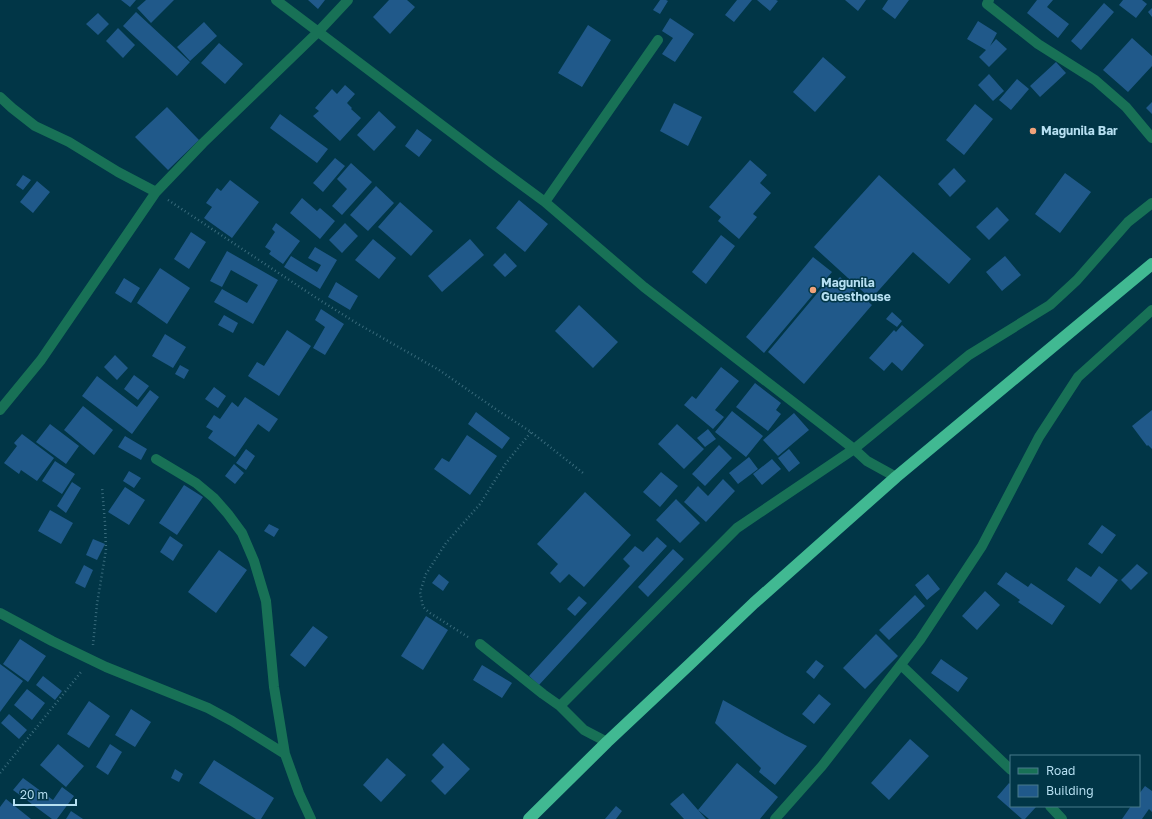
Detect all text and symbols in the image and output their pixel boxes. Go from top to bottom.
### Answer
place label: Magunila Bar [1041,123,1118,138]
marker: Magunila Bar [1028,126,1038,136]
place label: Magunila Guesthouse [821,275,891,304]
marker: Magunila Guesthouse [808,285,818,295]
legend [1010,755,1140,807]
text: Road [1046,763,1075,778]
scale bar [14,781,76,807]
text: Building [1046,783,1094,798]
text: 20 m [20,787,48,802]

